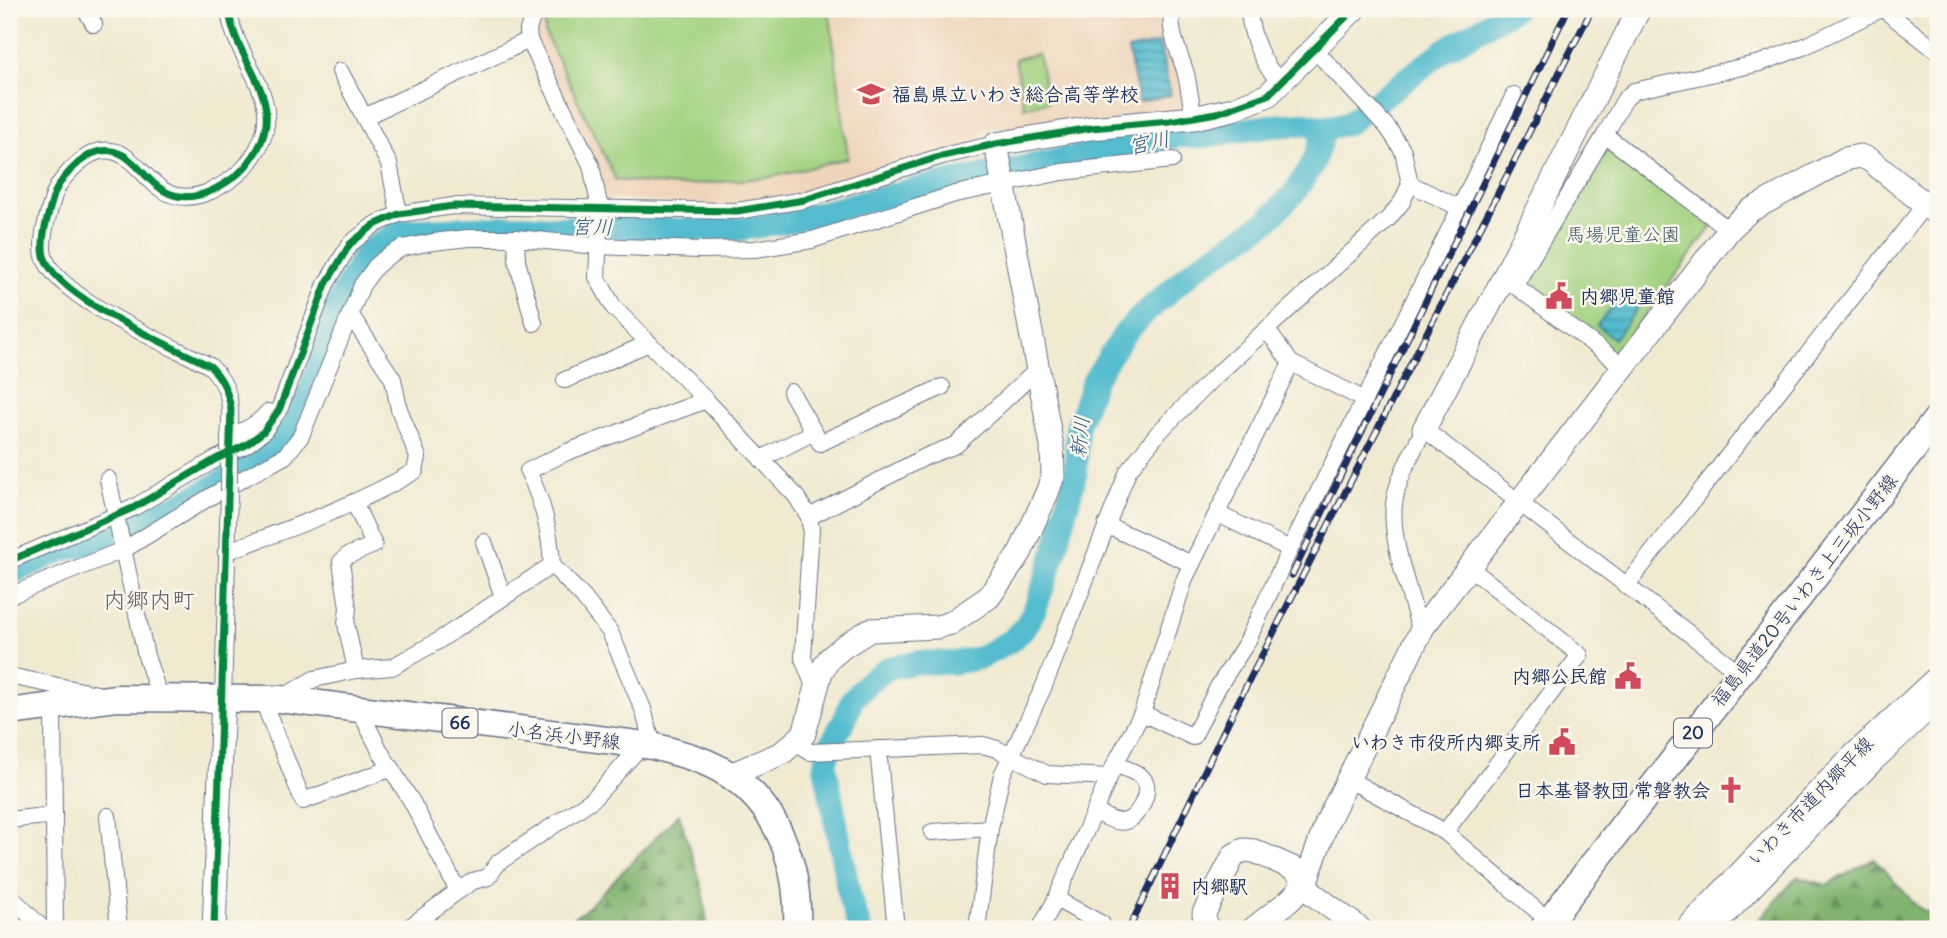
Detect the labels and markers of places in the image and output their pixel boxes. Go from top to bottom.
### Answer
school or university icon: 福島県立いわき総合高等学校 [856,79,886,109]
place label: 福島県立いわき総合高等学校 [892,82,1139,106]
public building icon: 内郷児童館 [1544,281,1574,311]
place label: 内郷児童館 [1580,284,1675,308]
public building icon: 内郷公民館 [1613,661,1643,691]
place label: 内郷公民館 [1512,664,1607,688]
public building icon: いわき市役所内郷支所 [1547,727,1577,757]
place label: いわき市役所内郷支所 [1351,730,1541,754]
church icon: 日本基督教団 常磐教会 [1716,775,1746,805]
place label: 日本基督教団 常磐教会 [1515,778,1710,802]
building icon: 内郷駅 [1155,871,1185,901]
place label: 内郷駅 [1191,874,1248,898]

